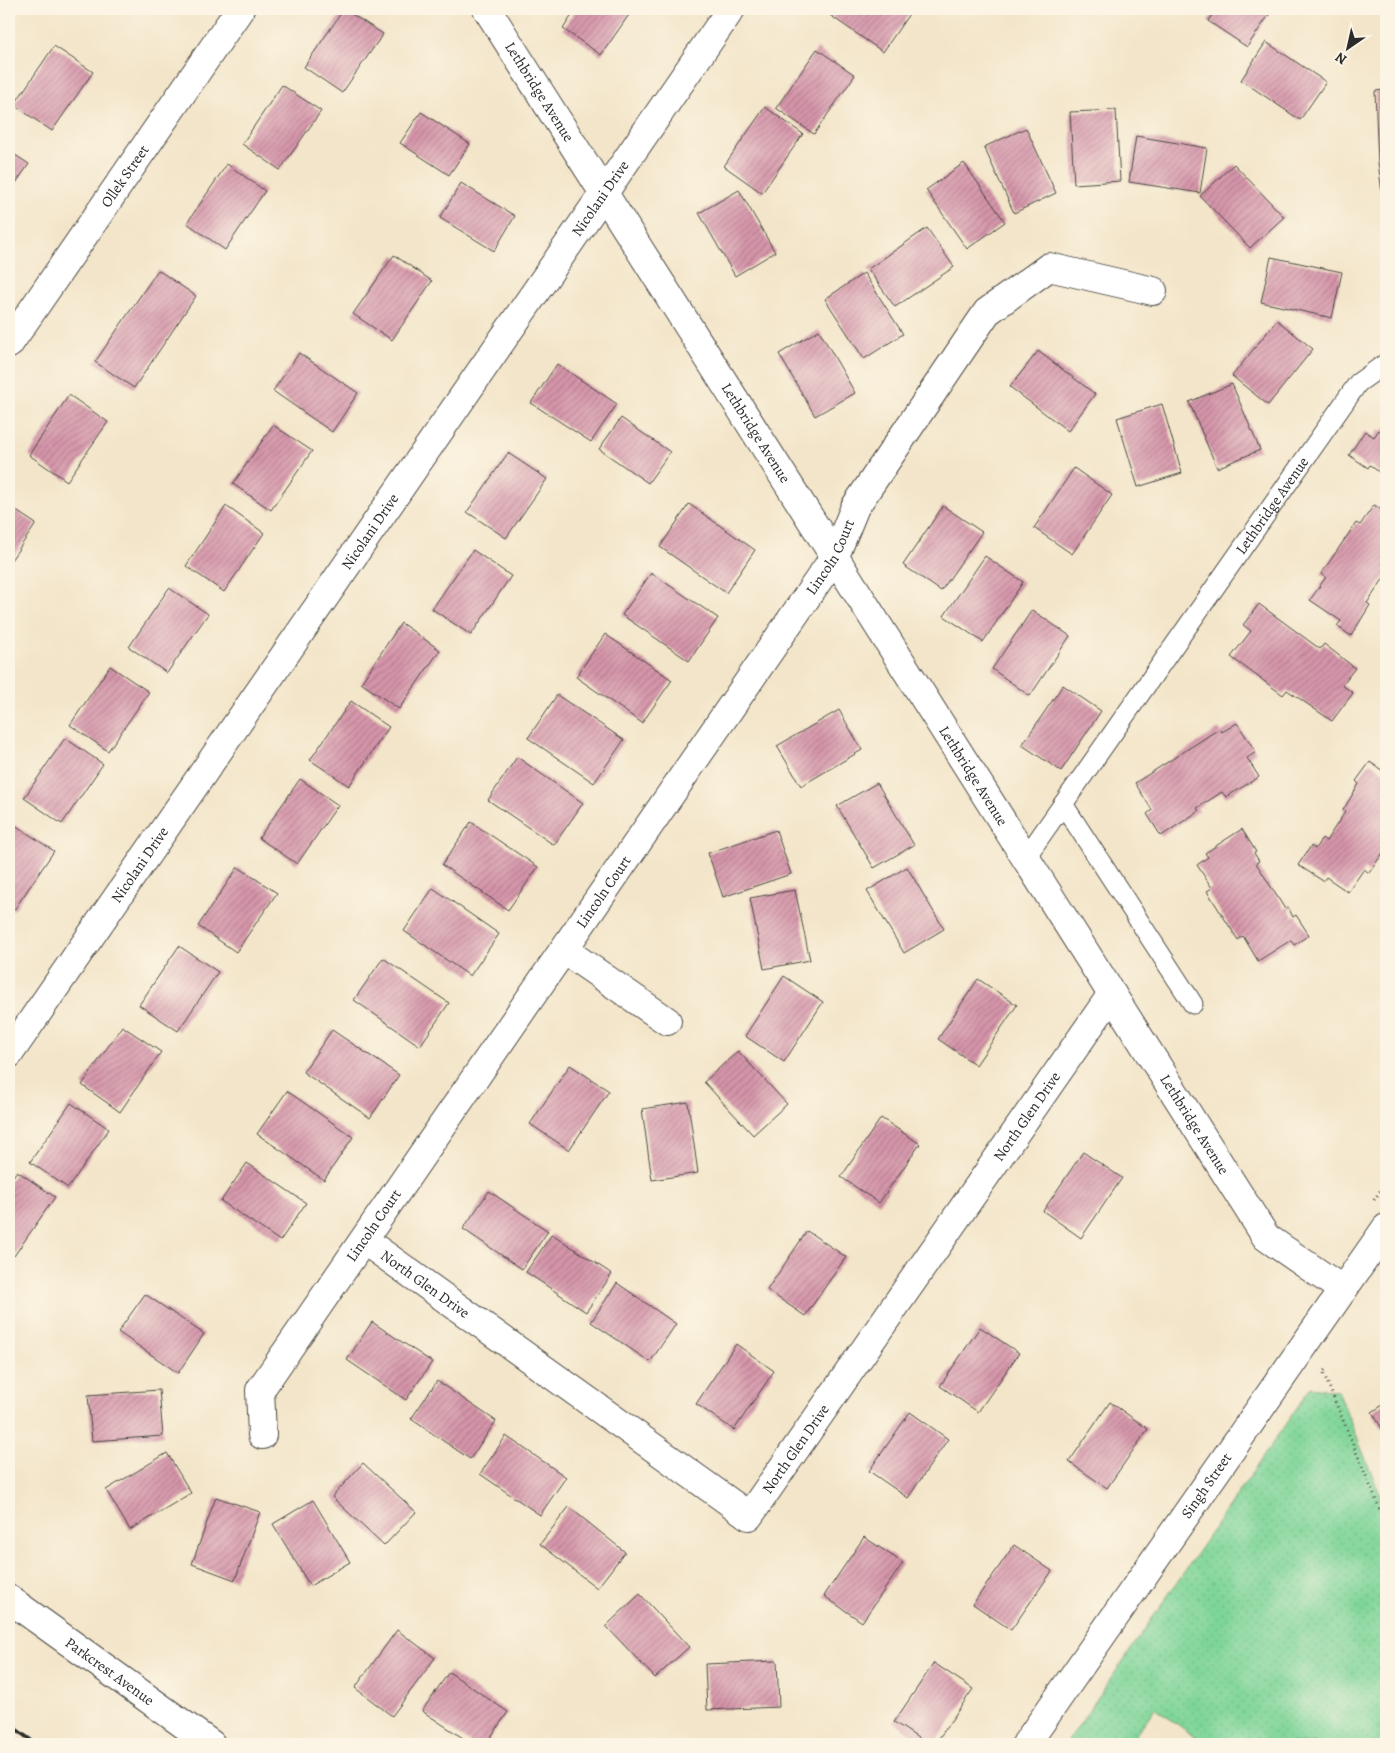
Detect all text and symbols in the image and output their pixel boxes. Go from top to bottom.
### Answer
north arrow [1322,22,1372,72]
street label: Lethbridge Avenue [500,38,579,146]
text: N [1331,48,1351,69]
street label: Ollek Street [96,141,153,211]
street label: Nicolani Drive [567,156,634,240]
street label: Lethbridge Avenue [717,379,795,487]
street label: Lethbridge Avenue [1231,453,1313,558]
street label: Nicolani Drive [337,489,403,574]
street label: Lincoln Court [801,516,859,599]
street label: Lethbridge Avenue [934,722,1013,830]
street label: Nicolani Drive [106,823,173,907]
street label: Lincoln Court [571,852,635,932]
street label: North Glen Drive [989,1067,1065,1165]
street label: Lethbridge Avenue [1155,1071,1234,1179]
street label: Lincoln Court [341,1185,406,1266]
street label: North Glen Drive [377,1245,474,1323]
street label: North Glen Drive [757,1400,834,1498]
street label: Singh Street [1176,1449,1236,1522]
street label: Parkcrest Avenue [61,1632,159,1710]

